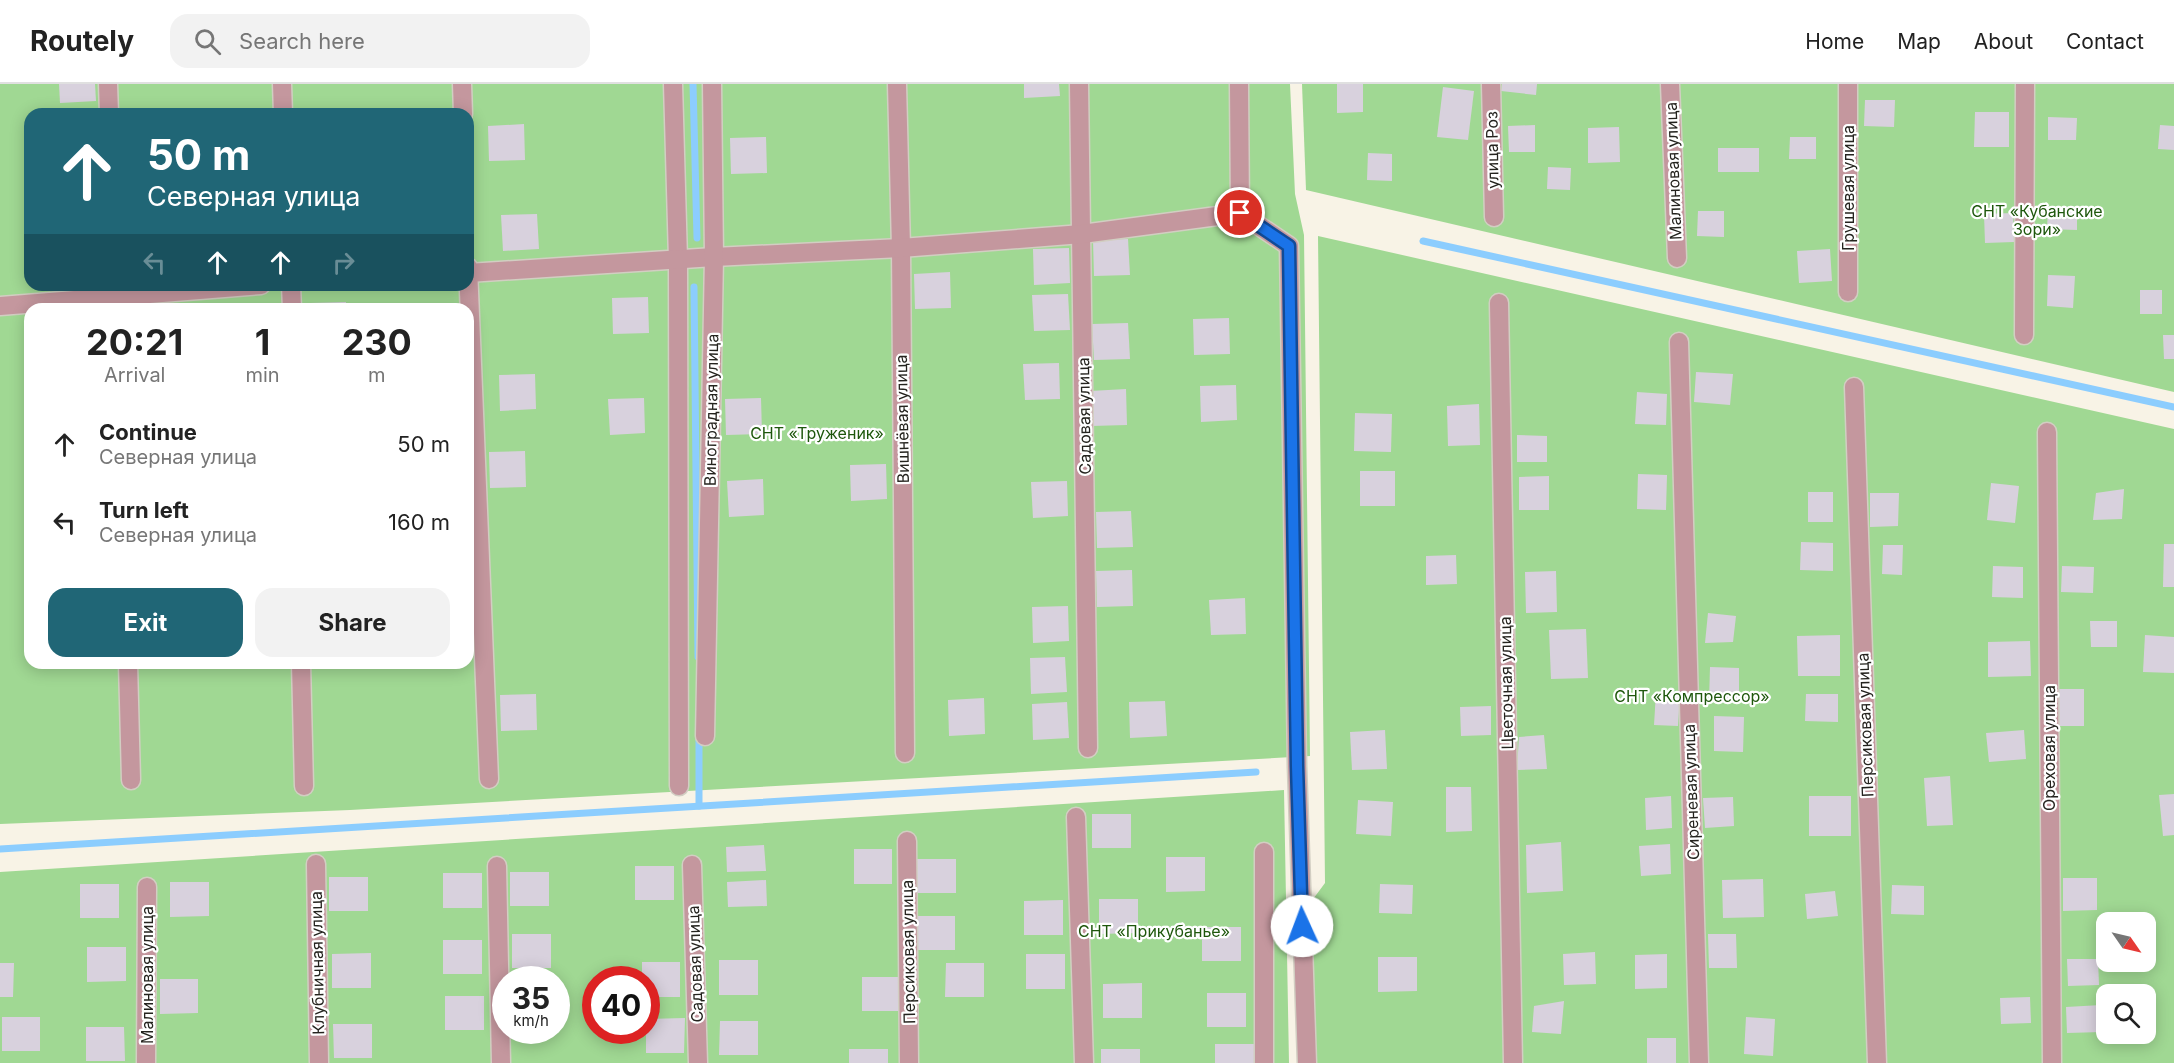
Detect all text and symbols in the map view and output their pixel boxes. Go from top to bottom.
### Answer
search box [170,14,590,68]
text: Routely [30,24,134,58]
icon: search [191,25,224,58]
text: Search here [239,28,365,54]
text: Home [1805,29,1864,54]
text: Map [1897,29,1941,54]
text: About [1974,29,2033,54]
text: Contact [2066,29,2144,54]
street label: Малиновая улица [1661,102,1685,240]
street label: улица Роз [1481,111,1503,189]
street label: Грушевая улица [1838,125,1858,251]
text: 50 m [147,129,250,180]
icon: ahead [48,132,126,210]
text: Северная улица [147,180,360,213]
pin [1214,187,1265,238]
icon: arrive [1223,196,1256,229]
park label: СНТ «Кубанские Зори» [1971,201,2103,239]
icon: left [138,246,171,279]
icon: ahead [201,246,234,279]
icon: ahead [264,246,297,279]
icon: right [327,246,360,279]
text: 20:21 [86,320,183,364]
text: 1 [255,320,270,364]
text: 230 [342,320,412,364]
street label: Виноградная улица [700,334,722,486]
street label: Вишнёвая улица [891,354,913,484]
street label: Садовая улица [1073,357,1095,475]
text: Arrival [104,363,165,387]
text: min [245,363,280,387]
text: m [368,363,386,387]
text: Continue [99,419,197,445]
park label: СНТ «Труженик» [750,423,884,443]
icon: ahead [48,428,81,461]
text: 50 m [397,431,450,457]
text: Северная улица [99,445,257,469]
text: Turn left [99,497,189,523]
icon: left [48,506,81,539]
text: 160 m [388,509,450,535]
text: Северная улица [99,523,257,547]
button: Exit [48,588,243,657]
button: Share [255,588,450,657]
street label: Цветочная улица [1495,616,1517,750]
street label: Персиковая улица [1852,652,1878,798]
street label: Ореховая улица [2039,685,2059,811]
park label: СНТ «Компрессор» [1614,686,1770,706]
street label: Сиреневая улица [1679,724,1703,860]
street label: Персиковая улица [897,880,919,1024]
street label: Клубничная улица [306,891,328,1035]
position arrow [1270,894,1334,958]
street label: Садовая улица [683,905,707,1023]
street label: Малиновая улица [137,906,157,1044]
north arrow [2096,912,2156,972]
map controls [2096,912,2156,1044]
park label: СНТ «Прикубанье» [1078,921,1230,941]
speed limit sign: 40 [582,966,660,1044]
text: 35 [512,980,550,1016]
button: search [2096,984,2156,1044]
text: km/h [513,1011,549,1030]

